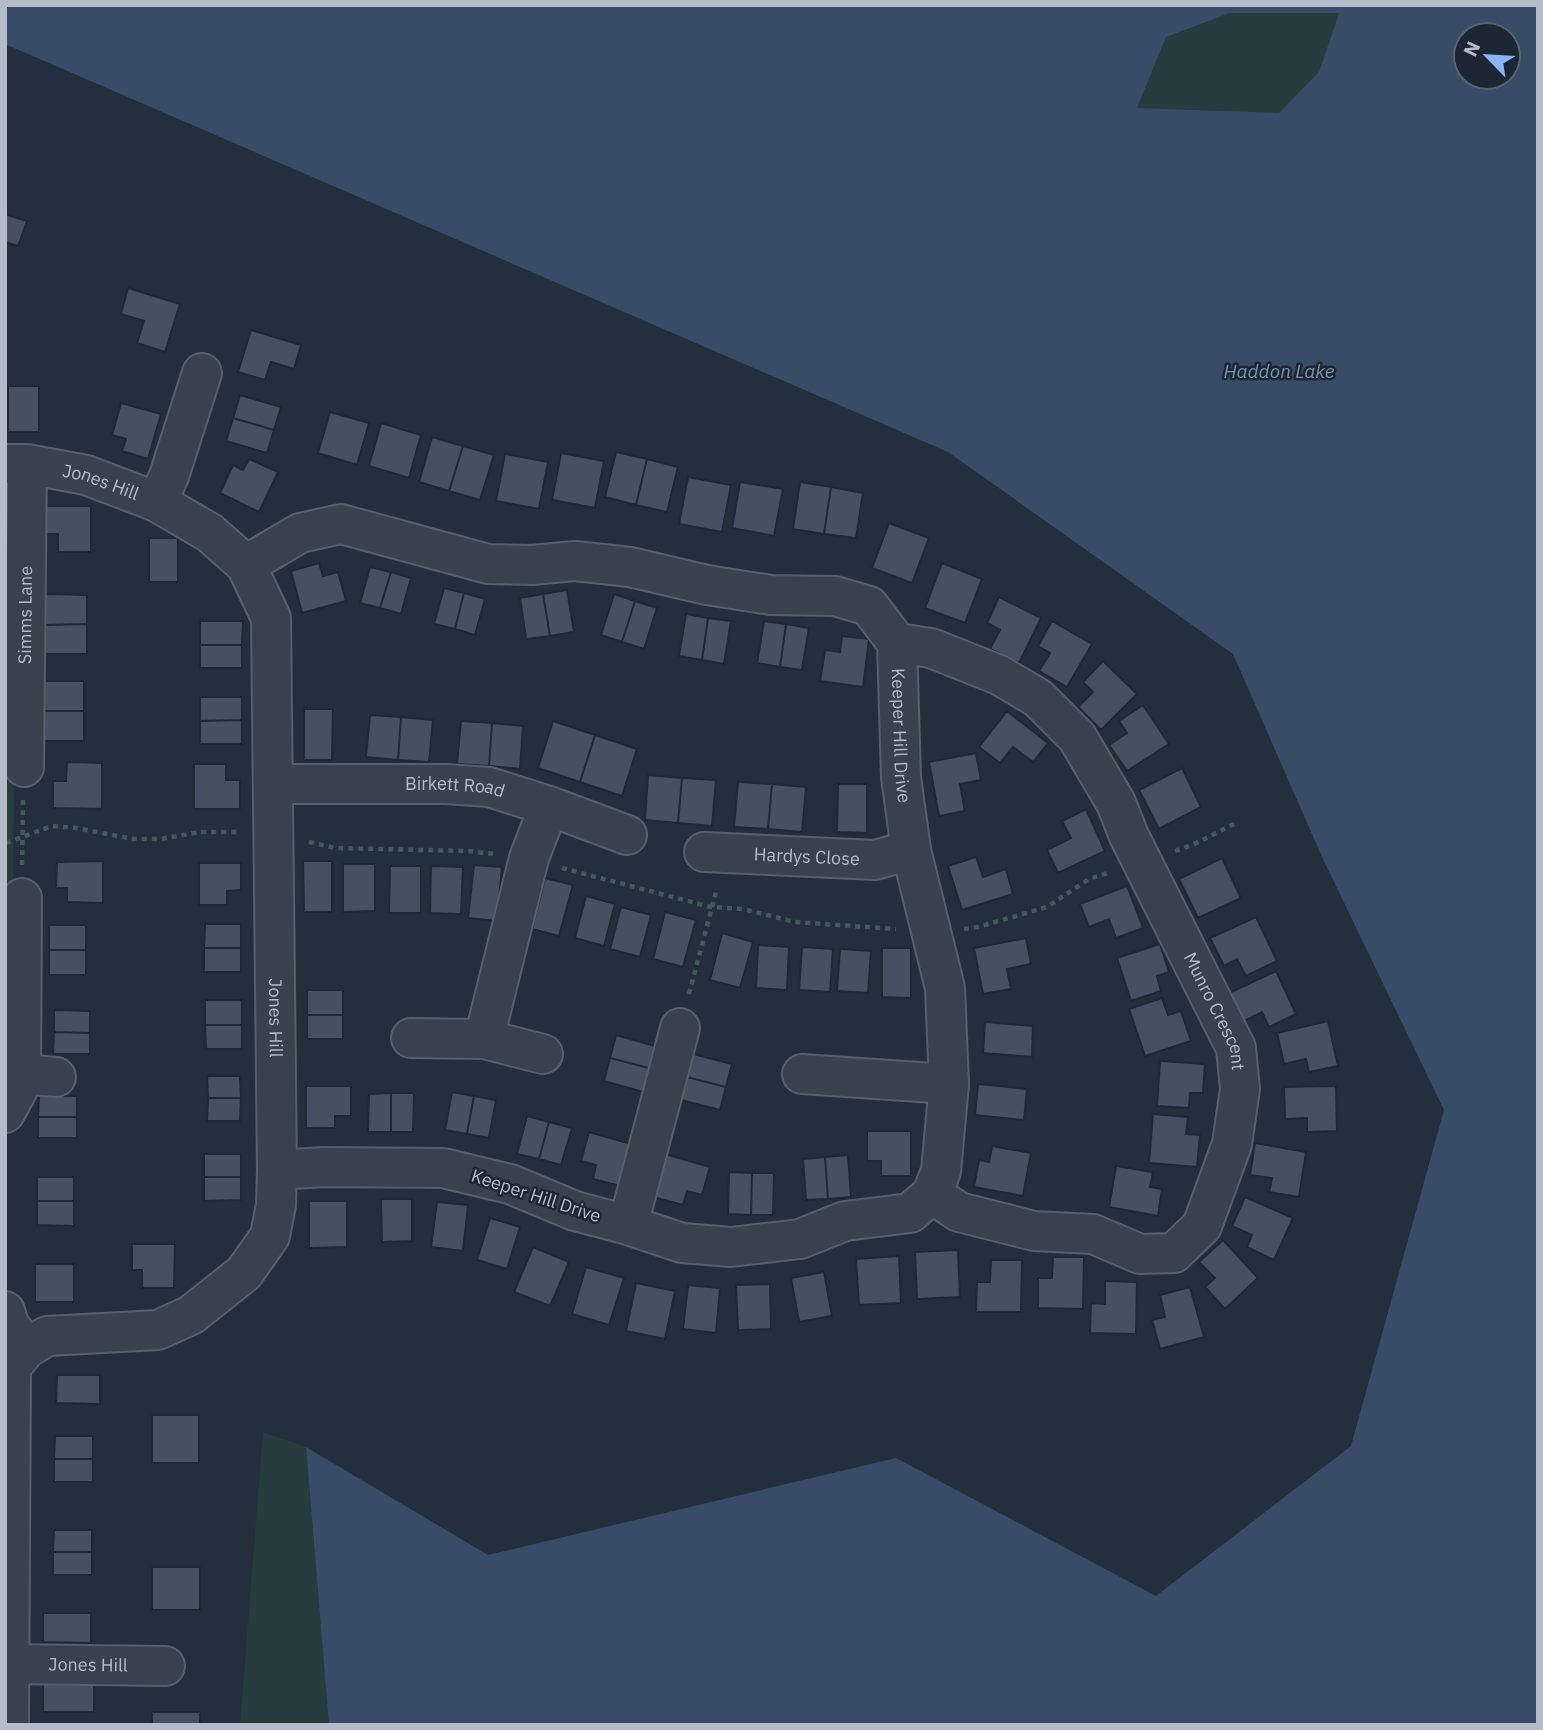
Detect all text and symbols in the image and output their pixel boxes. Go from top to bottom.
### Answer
north arrow [1452,21,1522,91]
text: N [1458,38,1485,60]
water label: Haddon Lake [1223,359,1335,383]
street label: Jones Hill [61,459,142,505]
street label: Simms Lane [13,566,37,664]
street label: Keeper Hill Drive [887,668,916,804]
street label: Birkett Road [405,772,508,802]
street label: Hardys Close [753,842,861,870]
street label: Munro Crescent [1179,948,1250,1071]
street label: Jones Hill [264,978,288,1058]
street label: Keeper Hill Drive [468,1164,604,1227]
street label: Jones Hill [48,1653,128,1677]

